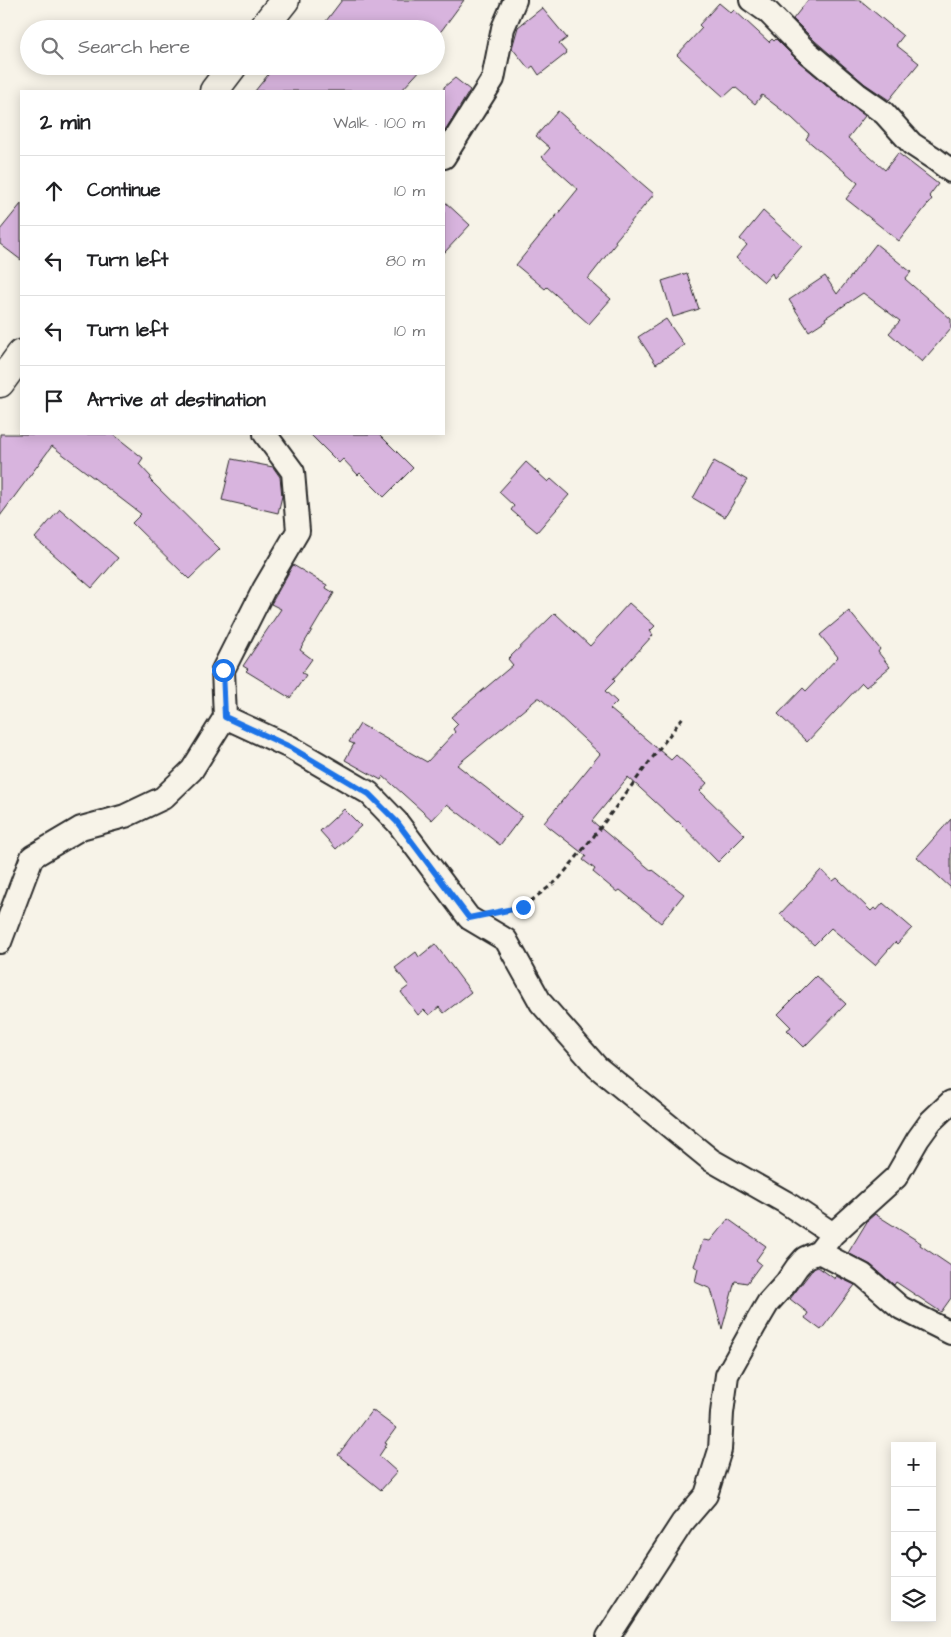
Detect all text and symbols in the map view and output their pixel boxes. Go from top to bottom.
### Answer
search box [20,20,445,75]
icon: search [38,34,66,62]
text: Search here [78,34,190,61]
text: 2 min [40,108,90,137]
text: Walk · 100 m [333,112,425,134]
icon: ahead [40,177,68,205]
text: Continue [87,177,161,204]
text: 10 m [394,180,425,202]
icon: left [40,247,68,275]
text: Turn left [87,247,168,274]
text: 80 m [386,250,425,272]
icon: left [40,317,68,345]
text: Turn left [87,317,168,344]
text: 10 m [394,320,425,342]
icon: arrive [40,387,68,415]
text: Arrive at destination [87,387,266,414]
route start [212,659,235,682]
route end [512,896,535,919]
map controls [891,1442,936,1622]
button: + [891,1442,936,1487]
button: − [891,1487,936,1532]
button: locate [891,1532,936,1577]
button: layers [891,1577,936,1622]

